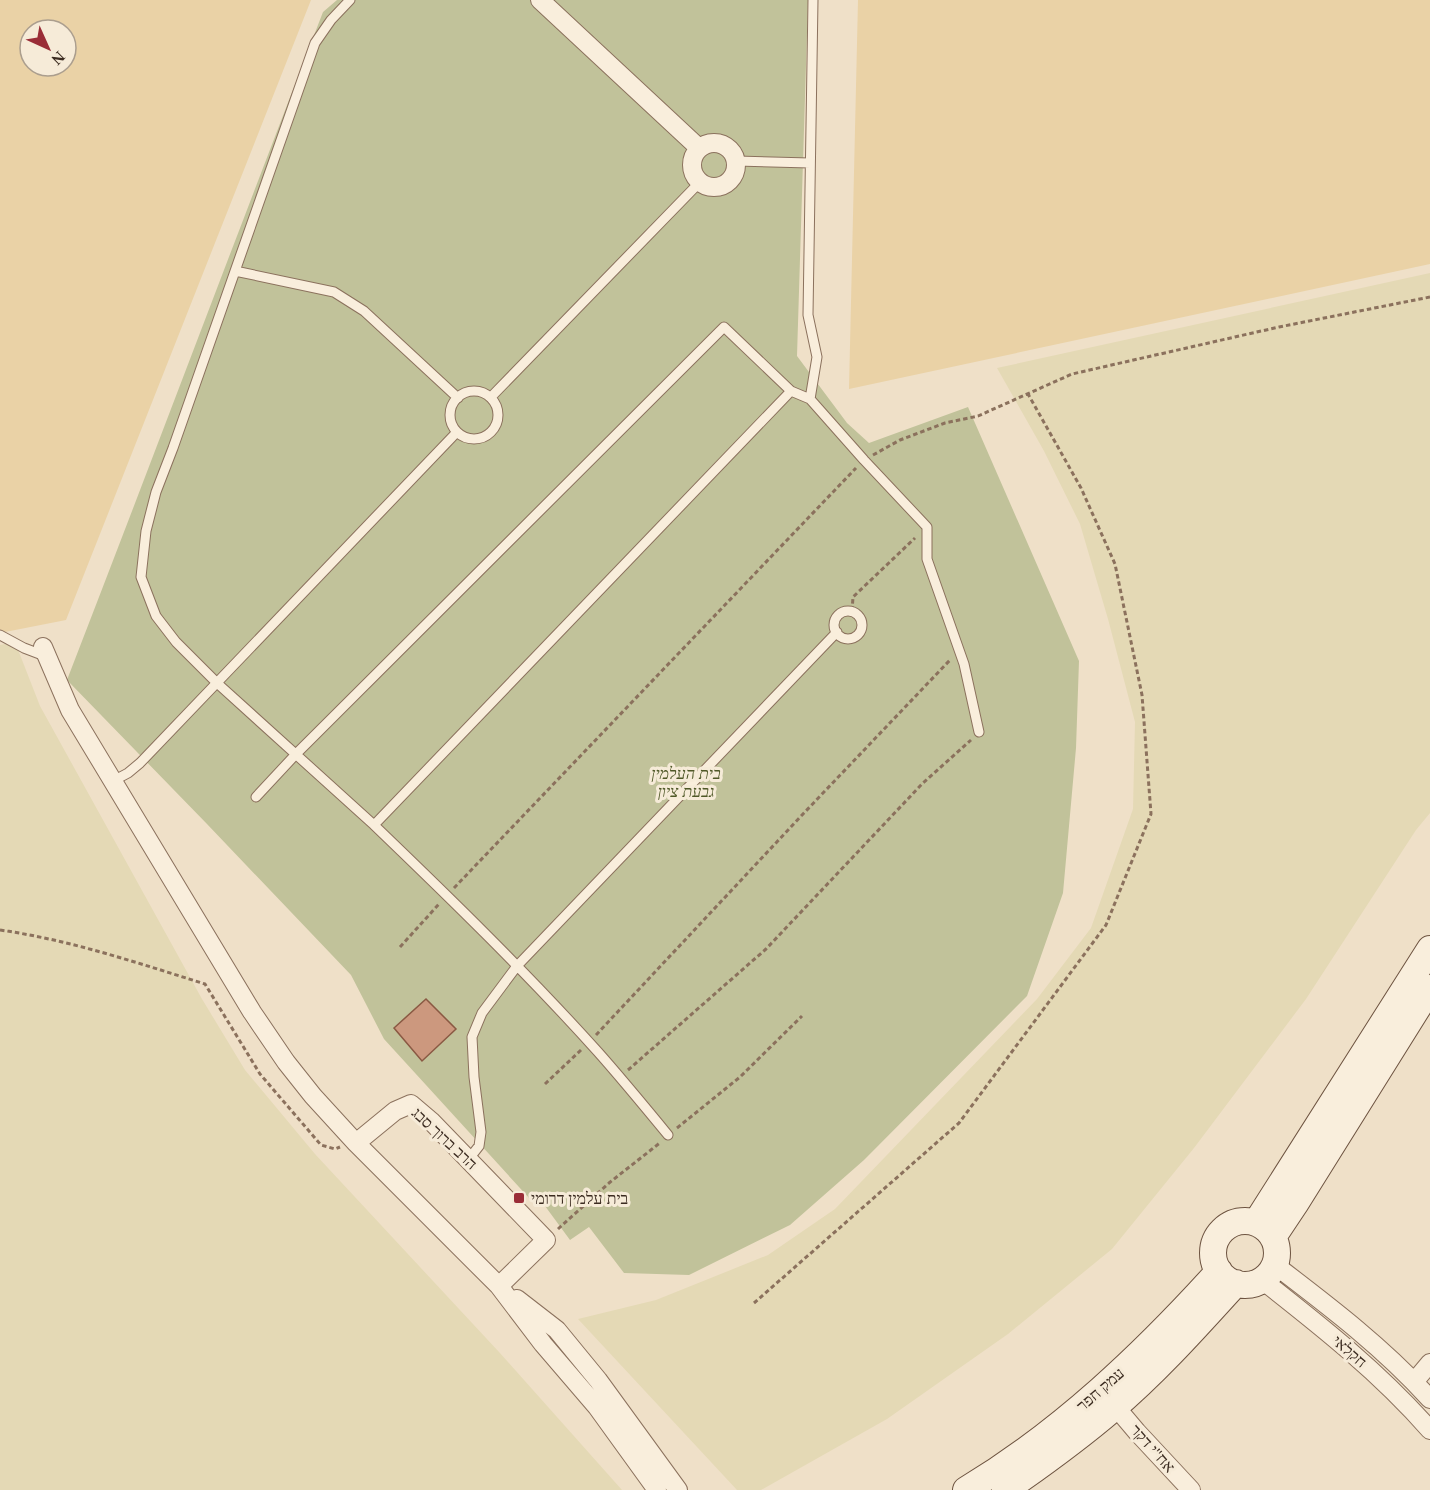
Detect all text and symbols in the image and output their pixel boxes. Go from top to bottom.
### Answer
north arrow [18,18,78,78]
text: N [48,48,68,69]
park label: בית העלמין גבעת ציון [651,765,721,801]
street label: הרב ברוך סבג [409,1104,481,1173]
place label: בית עלמין דרומי [531,1190,629,1207]
marker: בית עלמין דרומי [512,1191,526,1205]
street label: חקלאי [1329,1332,1370,1371]
street label: עמק חפר [1073,1364,1127,1414]
street label: אח"י דקר [1127,1421,1179,1476]

